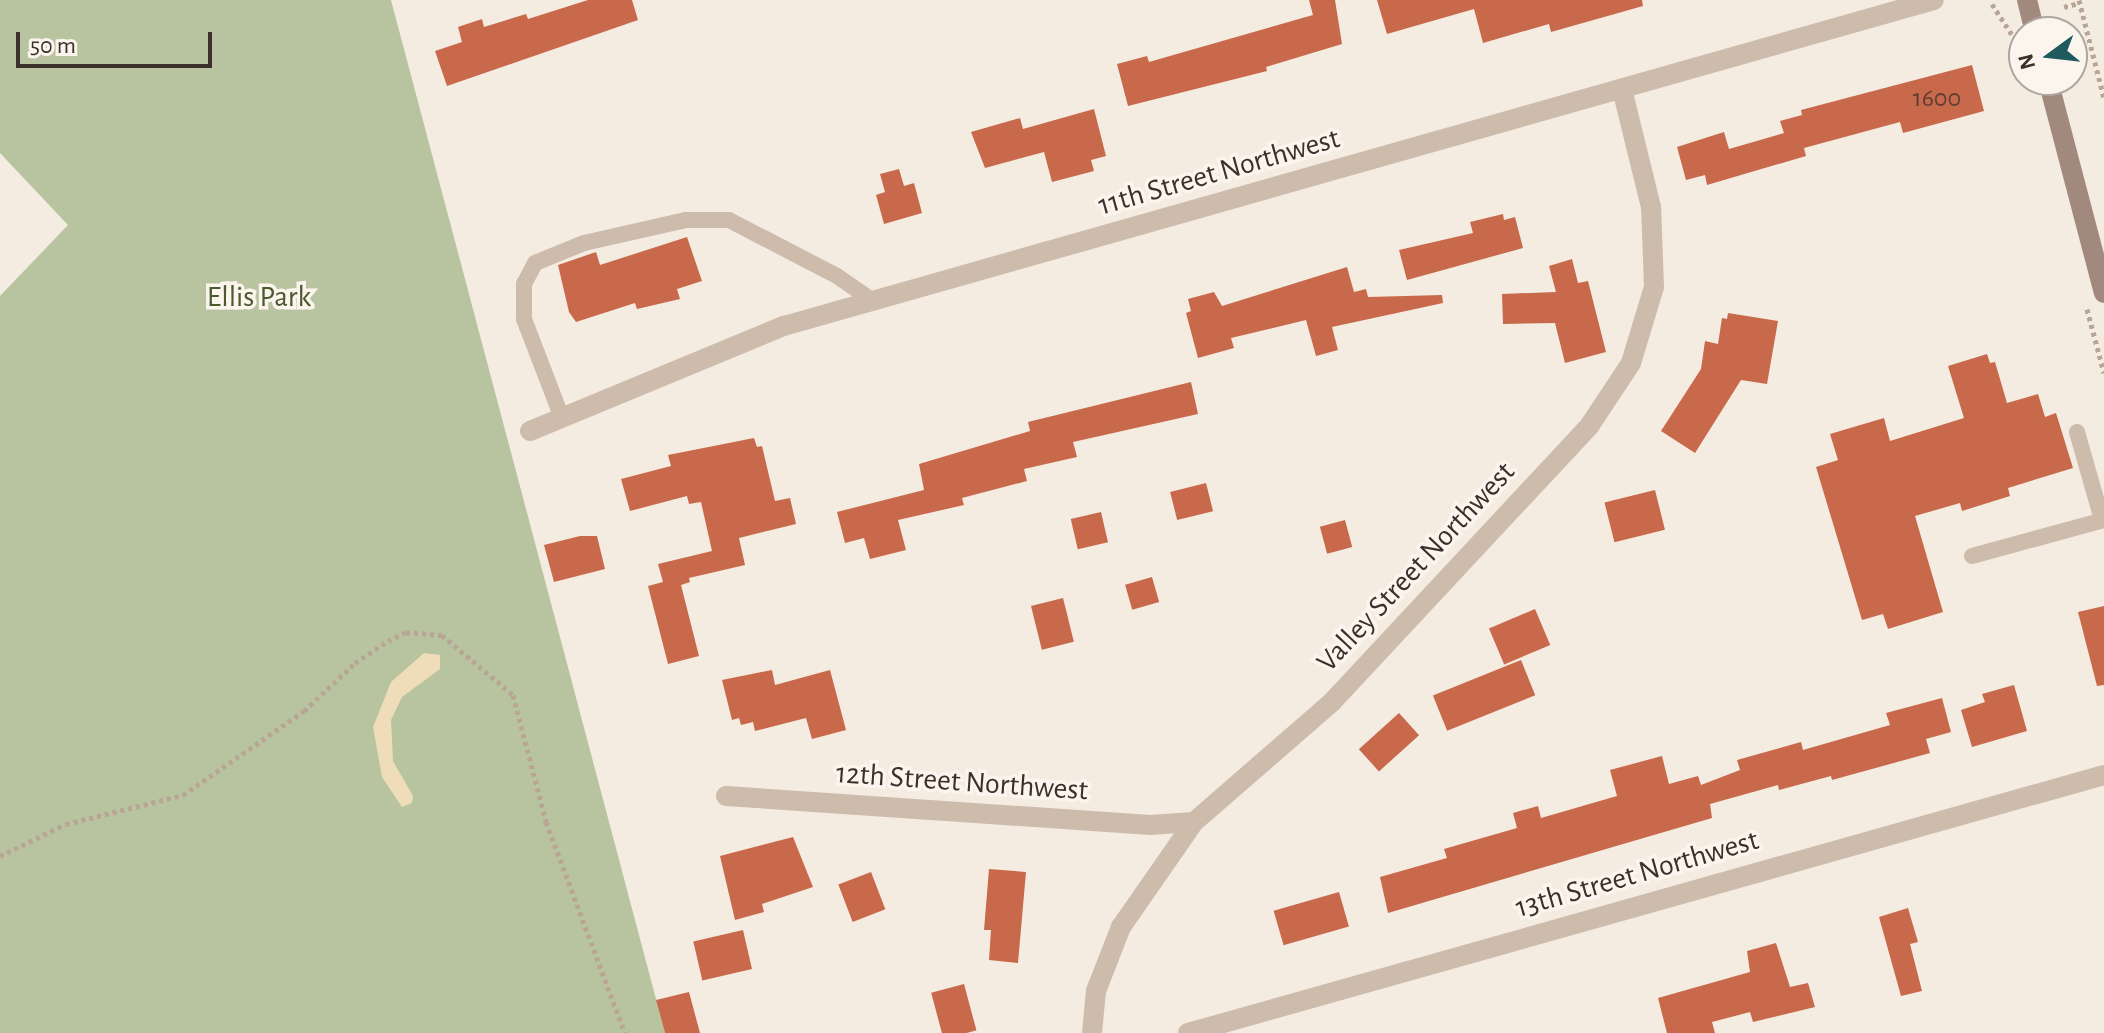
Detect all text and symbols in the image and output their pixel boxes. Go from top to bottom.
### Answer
scale bar [20,16,216,66]
north arrow [2008,16,2088,96]
text: 50 m [30,34,76,58]
text: N [2014,51,2039,72]
house number: 1600 [1913,83,1961,115]
street label: 11th Street Northwest [1094,120,1344,224]
park label: Ellis Park [207,279,311,315]
street label: Valley Street Northwest [1309,455,1523,679]
street label: 12th Street Northwest [835,755,1089,809]
street label: 13th Street Northwest [1511,822,1763,926]

